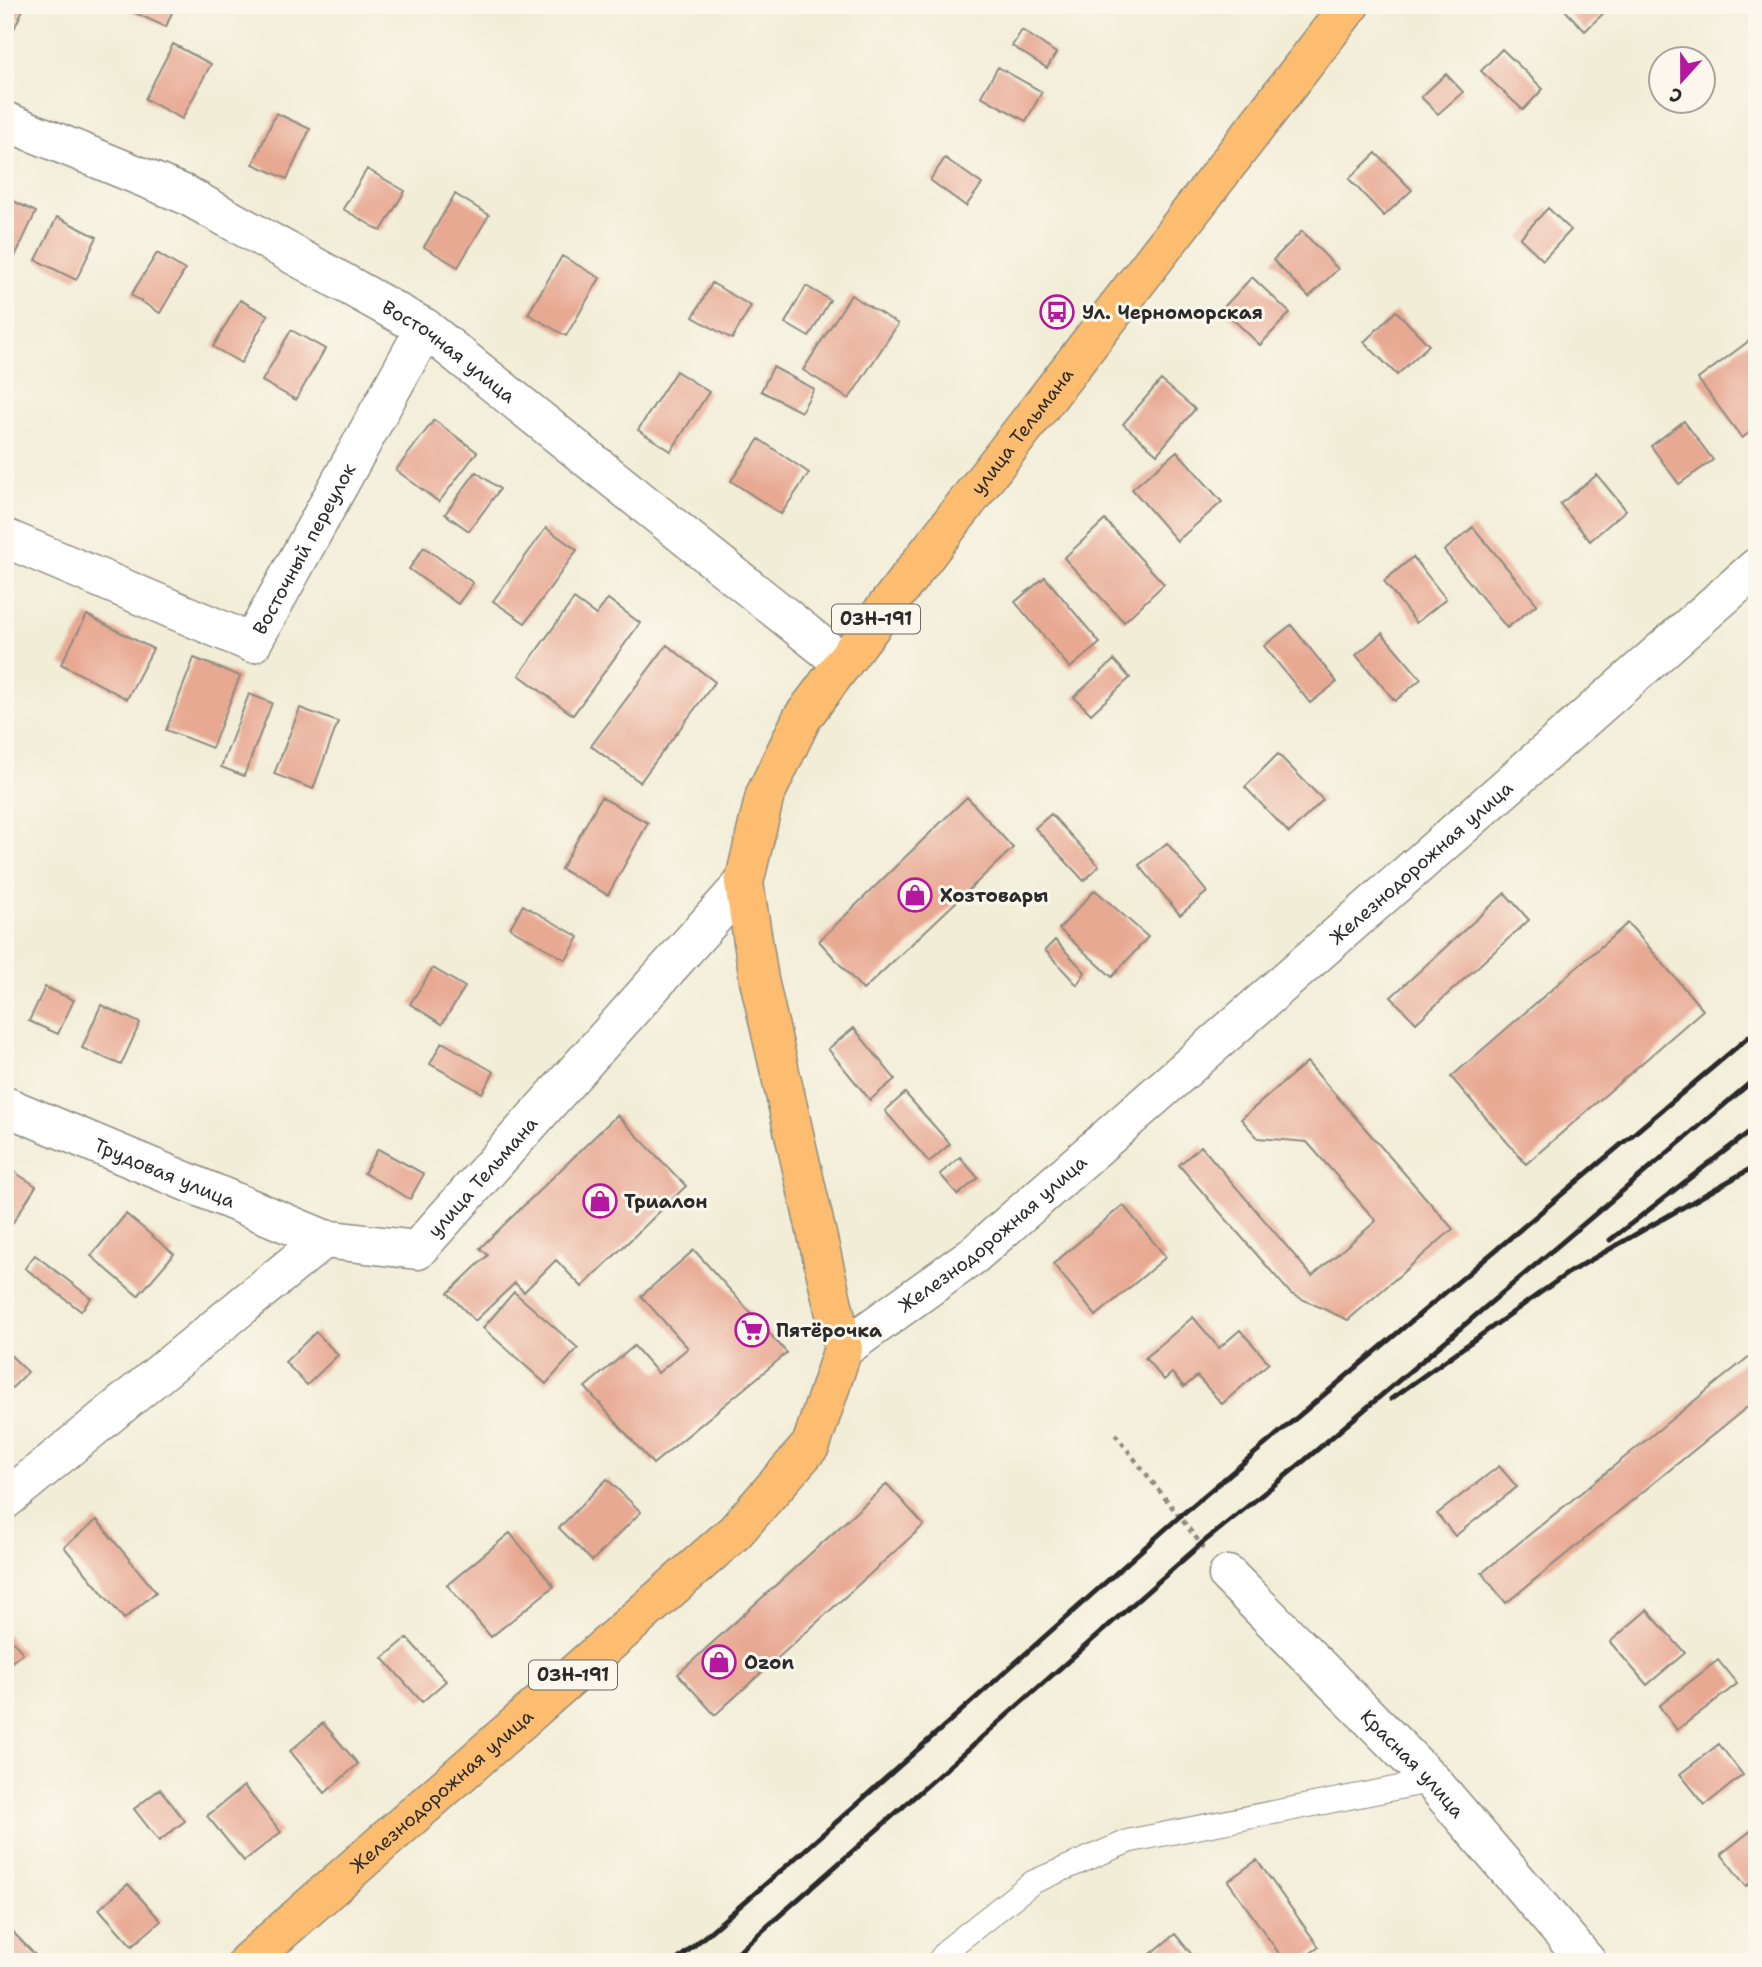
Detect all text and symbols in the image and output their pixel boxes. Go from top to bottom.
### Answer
north arrow [1646,46,1716,116]
text: С [1666,82,1686,109]
bus stop icon: Ул. Черноморская [1038,293,1076,331]
street label: Восточная улица [378,295,521,409]
place label: Ул. Черноморская [1082,300,1263,325]
street label: улица Тельмана [965,363,1079,500]
street label: Восточный переулок [247,459,361,639]
road number: 03Н-191 [832,604,920,634]
street label: Железнодорожная улица [1324,775,1518,950]
shop icon: Хозтовары [896,876,934,914]
place label: Хозтовары [940,883,1048,908]
street label: улица Тельмана [422,1111,543,1243]
street label: Трудовая улица [90,1132,239,1214]
street label: Железнодорожная улица [894,1150,1092,1318]
shop icon: Триалон [581,1182,619,1220]
place label: Триалон [624,1189,708,1214]
supermarket icon: Пятёрочка [733,1311,771,1349]
place label: Пятёрочка [776,1318,882,1343]
shop icon: Ozon [700,1643,738,1681]
place label: Ozon [744,1650,794,1675]
road number: 03Н-191 [529,1660,617,1690]
street label: Железнодорожная улица [345,1704,539,1879]
street label: Красная улица [1355,1704,1470,1823]

